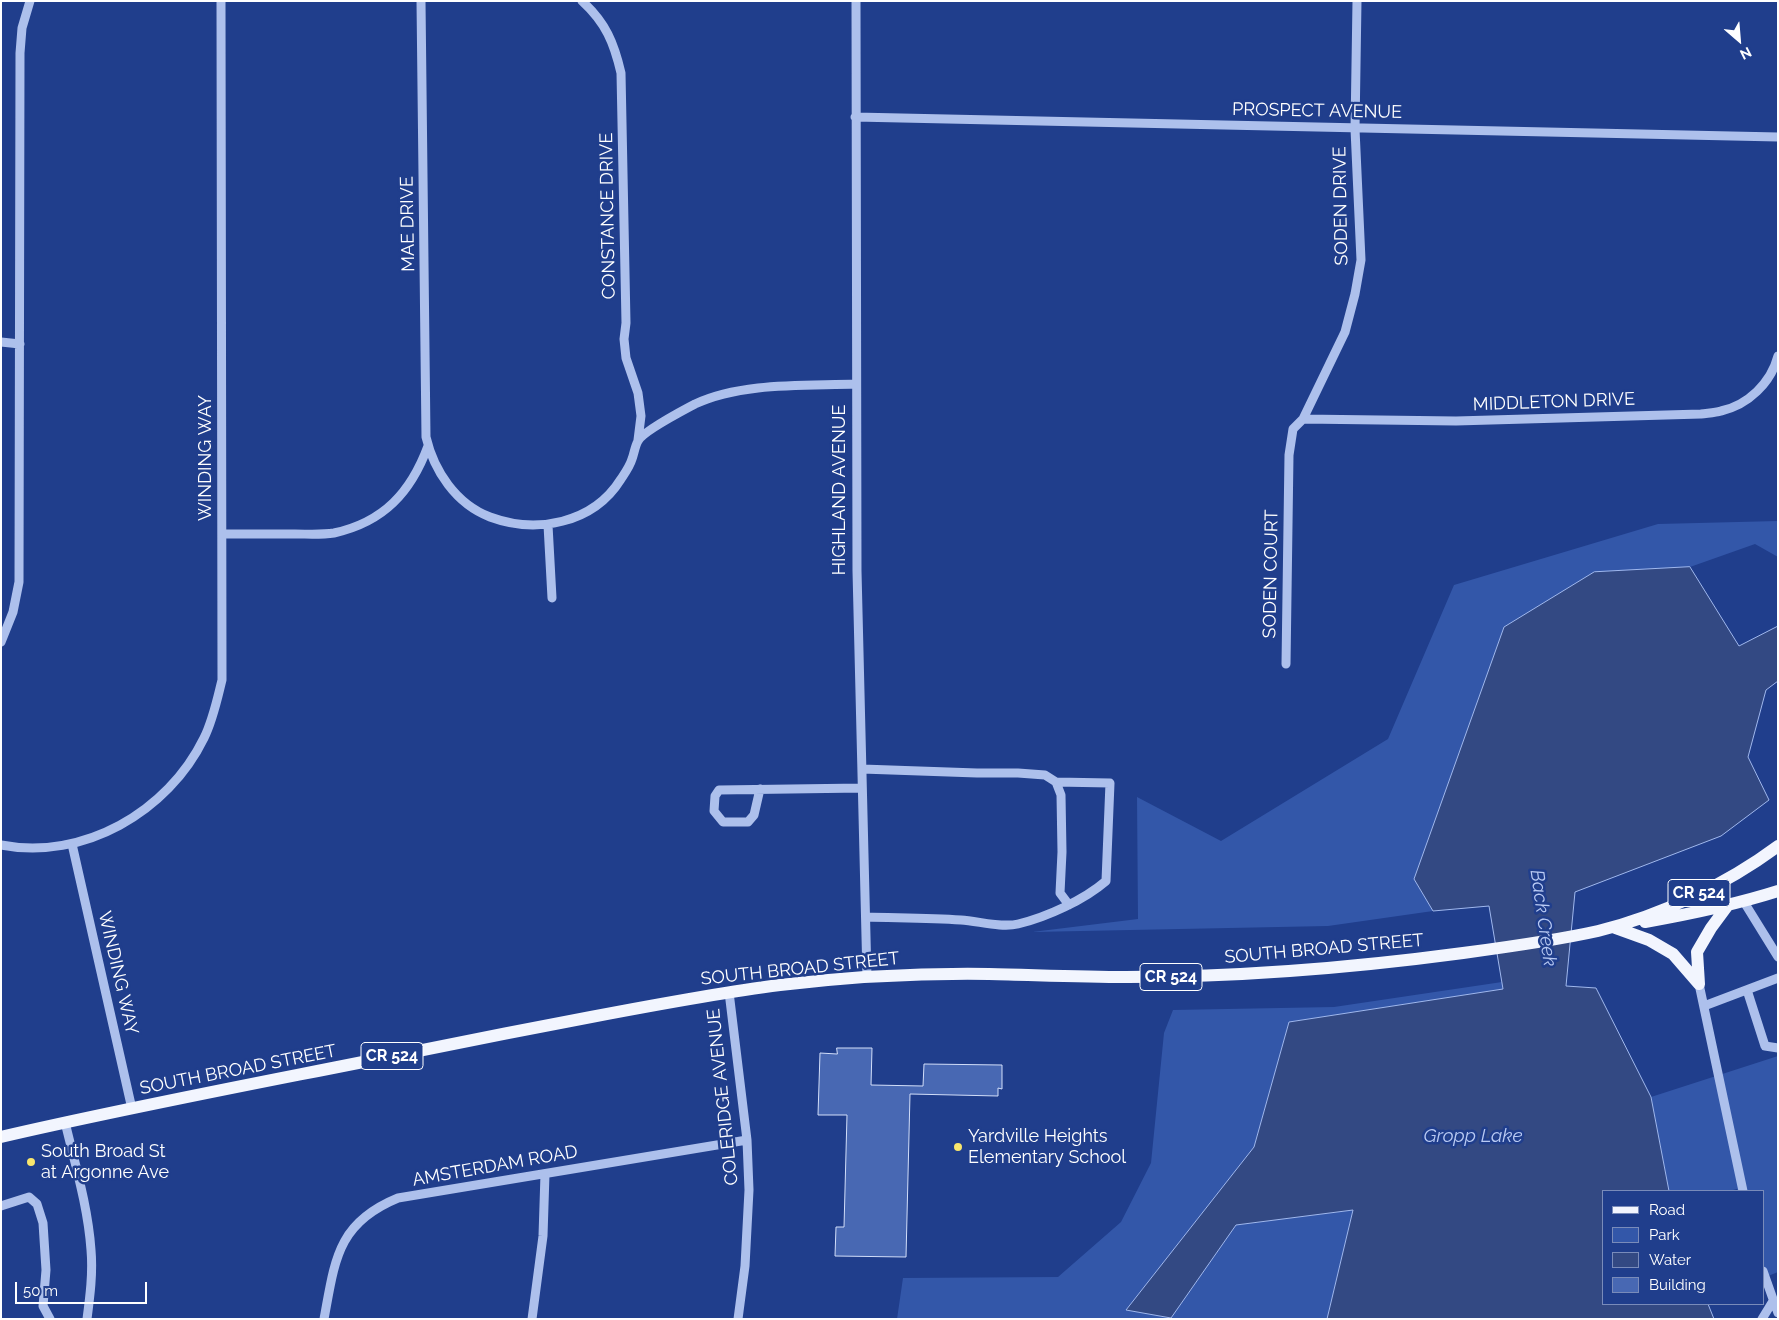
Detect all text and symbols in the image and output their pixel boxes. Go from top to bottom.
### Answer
north arrow [1714,15,1764,65]
text: N [1737,44,1754,63]
street label: PROSPECT AVENUE [1232,99,1402,123]
street label: CONSTANCE DRIVE [596,133,620,299]
street label: SODEN DRIVE [1329,146,1353,266]
street label: MAE DRIVE [396,176,420,272]
street label: MIDDLETON DRIVE [1473,388,1635,416]
street label: WINDING WAY [195,395,217,521]
street label: HIGHLAND AVENUE [829,405,851,575]
street label: SODEN COURT [1259,509,1283,639]
water label: Back Creek [1525,868,1561,968]
road number: CR 524 [1668,880,1730,906]
street label: WINDING WAY [93,909,143,1037]
street label: SOUTH BROAD STREET [1224,930,1424,968]
street label: SOUTH BROAD STREET [699,948,901,990]
road number: CR 524 [1140,964,1202,990]
street label: COLERIDGE AVENUE [703,1008,743,1186]
street label: SOUTH BROAD STREET [138,1040,338,1100]
road number: CR 524 [361,1042,423,1070]
water label: Gropp Lake [1423,1125,1523,1147]
place label: Yardville Heights Elementary School [968,1126,1126,1168]
place label: South Broad St at Argonne Ave [41,1141,169,1184]
street label: AMSTERDAM ROAD [411,1141,579,1191]
marker: Yardville Heights Elementary School [952,1141,964,1153]
marker: South Broad St at Argonne Ave [25,1156,37,1168]
legend [1602,1190,1764,1305]
text: Road [1649,1201,1685,1219]
text: Park [1649,1226,1680,1244]
text: Water [1649,1251,1691,1269]
scale bar [18,1272,150,1304]
text: Building [1649,1276,1706,1294]
text: 50 m [23,1282,58,1300]

